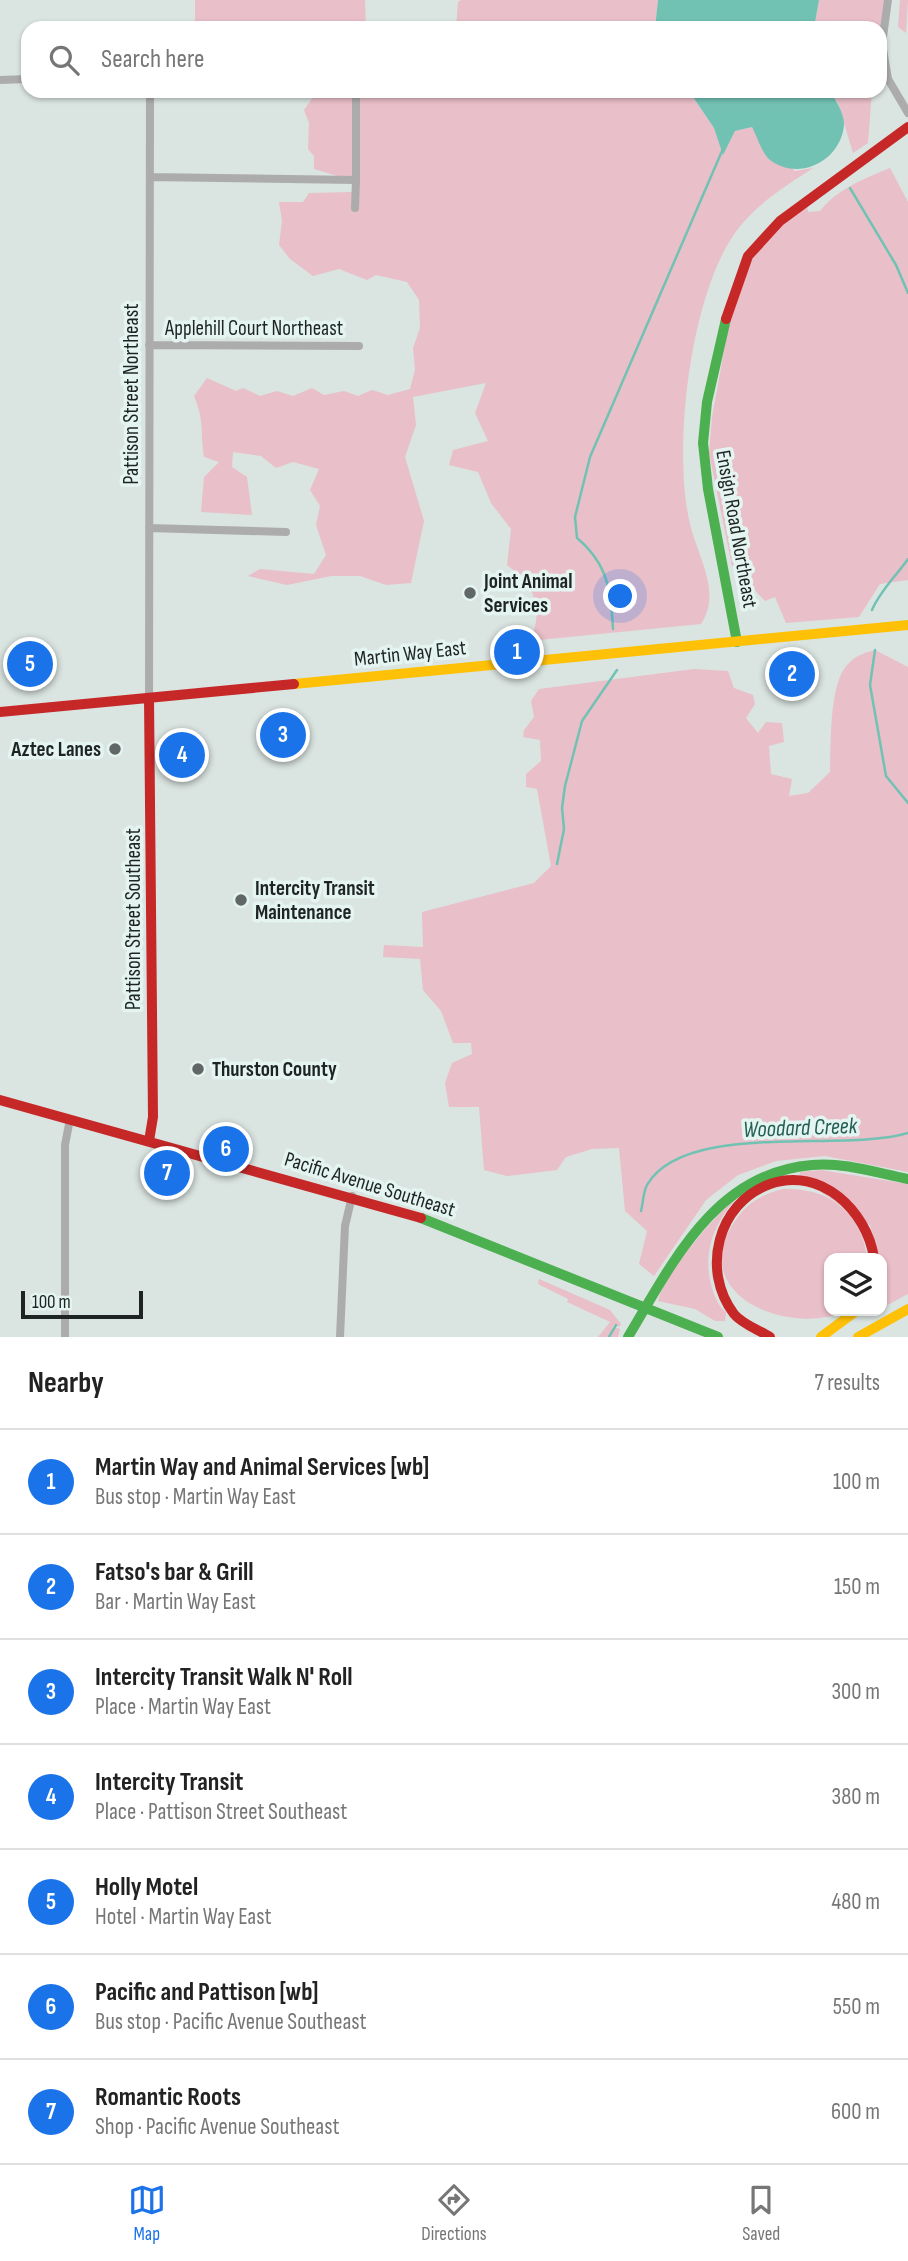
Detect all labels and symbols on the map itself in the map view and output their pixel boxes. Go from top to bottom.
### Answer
street label: Pattison Street Northeast [119,303,144,485]
street label: Applehill Court Northeast [164,316,343,341]
street label: Ensign Road Northeast [710,448,763,610]
place label: Joint Animal Services [483,569,572,618]
your location [603,579,637,613]
marker: Joint Animal Services [462,585,478,601]
pin: 1 [494,626,540,678]
street label: Martin Way East [353,635,467,672]
pin: 5 [7,638,53,690]
pin: 2 [769,648,815,700]
pin: 3 [260,709,306,761]
pin: 4 [159,729,205,781]
place label: Aztec Lanes [10,737,101,762]
marker: Aztec Lanes [107,741,123,757]
street label: Pattison Street Southeast [121,828,146,1010]
place label: Intercity Transit Maintenance [255,876,375,925]
marker: Intercity Transit Maintenance [233,892,249,908]
place label: Thurston County [212,1057,337,1082]
marker: Thurston County [190,1061,206,1077]
water label: Woodard Creek [742,1112,859,1144]
pin: 6 [203,1123,249,1175]
pin: 7 [144,1147,190,1199]
street label: Pacific Avenue Southeast [282,1147,458,1222]
scale bar [21,1288,144,1320]

